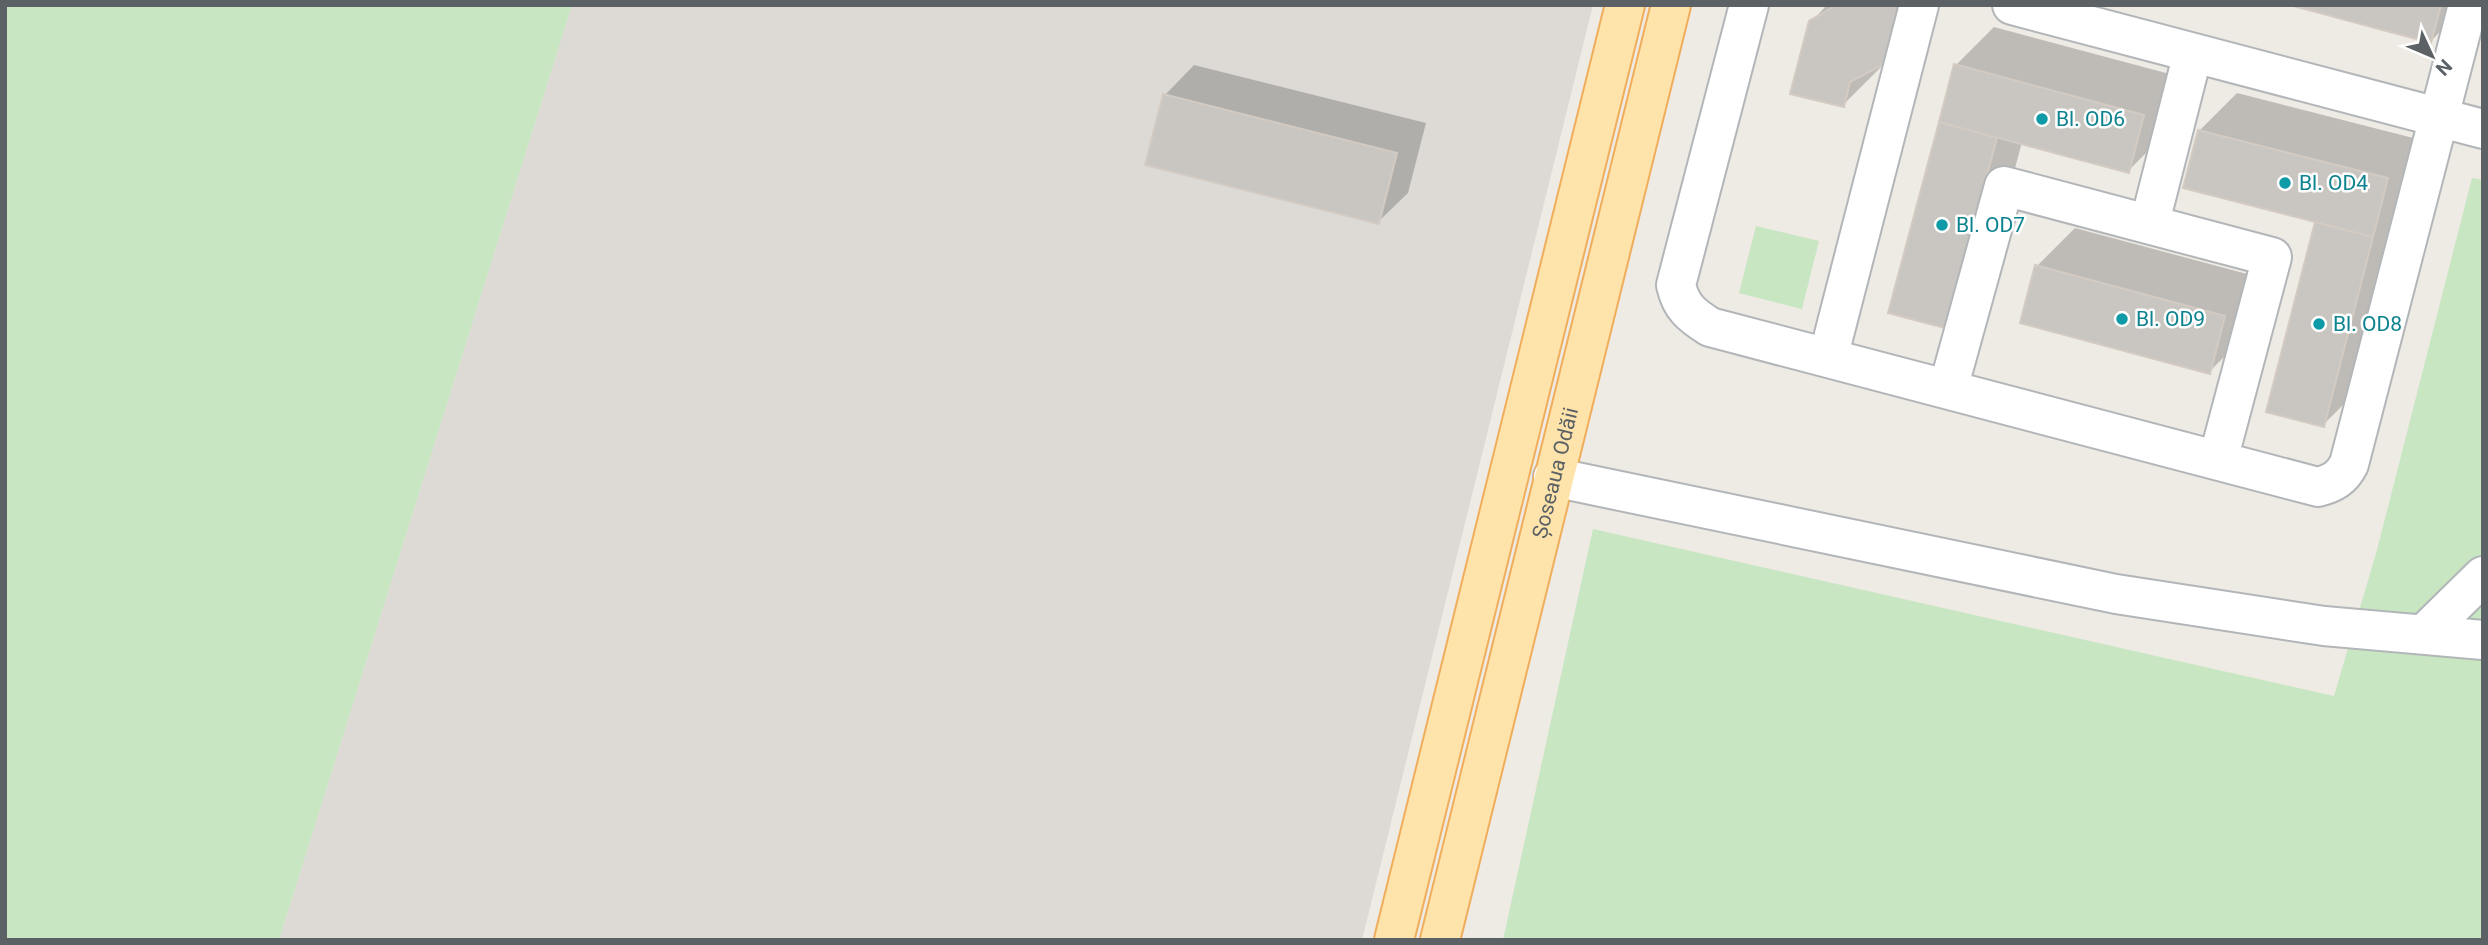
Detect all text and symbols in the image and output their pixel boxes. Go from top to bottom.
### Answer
north arrow [2397,21,2467,91]
text: N [2431,55,2457,80]
place label: Bl. OD6 [2056,107,2125,131]
marker: Bl. OD6 [2034,111,2050,127]
place label: Bl. OD4 [2299,171,2368,195]
marker: Bl. OD4 [2277,175,2293,191]
place label: Bl. OD7 [1956,213,2025,237]
marker: Bl. OD7 [1934,217,1950,233]
place label: Bl. OD9 [2136,307,2205,331]
marker: Bl. OD9 [2114,311,2130,327]
place label: Bl. OD8 [2333,312,2402,336]
marker: Bl. OD8 [2311,316,2327,332]
street label: Șoseaua Odăii [1528,405,1583,541]

